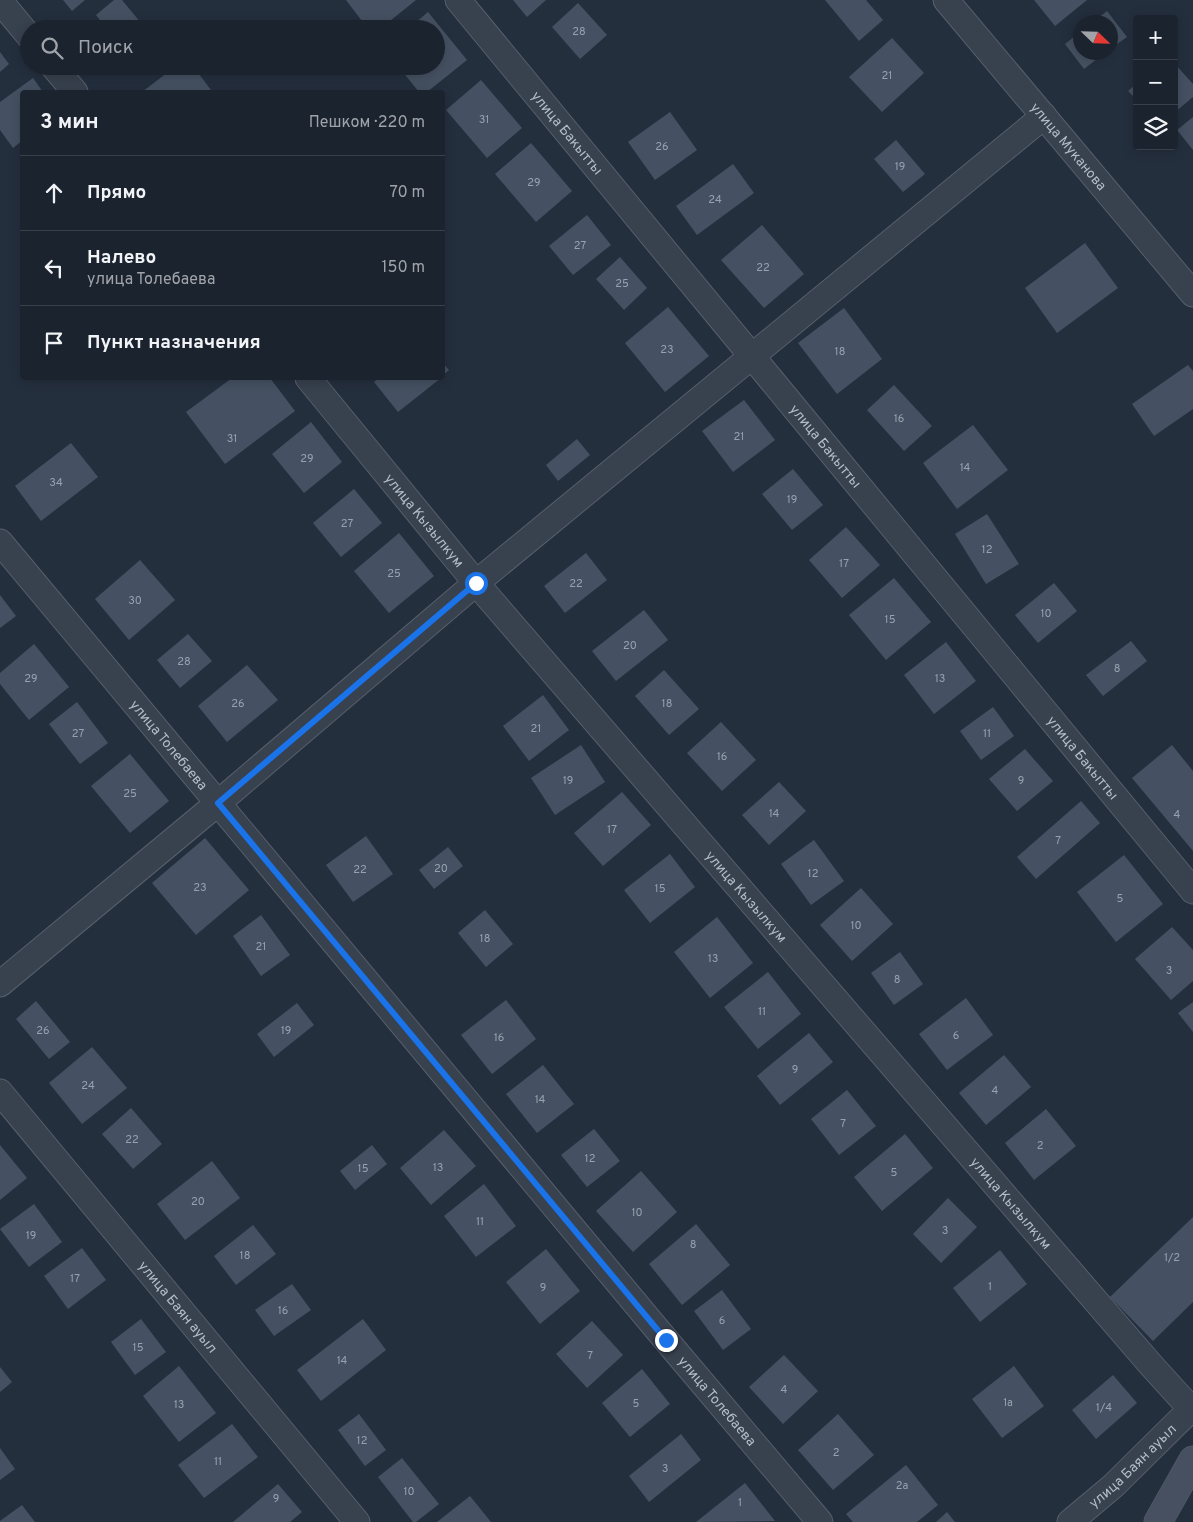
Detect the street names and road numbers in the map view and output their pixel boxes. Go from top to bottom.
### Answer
street label: улица Бакытты [527,88,606,179]
street label: улица Муканова [1026,100,1109,195]
street label: улица Бакытты [785,402,864,492]
street label: улица Кызылкум [380,471,467,572]
street label: улица Толебаева [125,697,211,794]
street label: улица Бакытты [1042,713,1121,804]
street label: улица Кызылкум [701,848,790,947]
street label: улица Кызылкум [966,1154,1054,1253]
street label: улица Баян ауыл [134,1258,220,1357]
street label: улица Толебаева [673,1353,759,1450]
street label: улица Баян ауыл [1086,1421,1181,1512]

